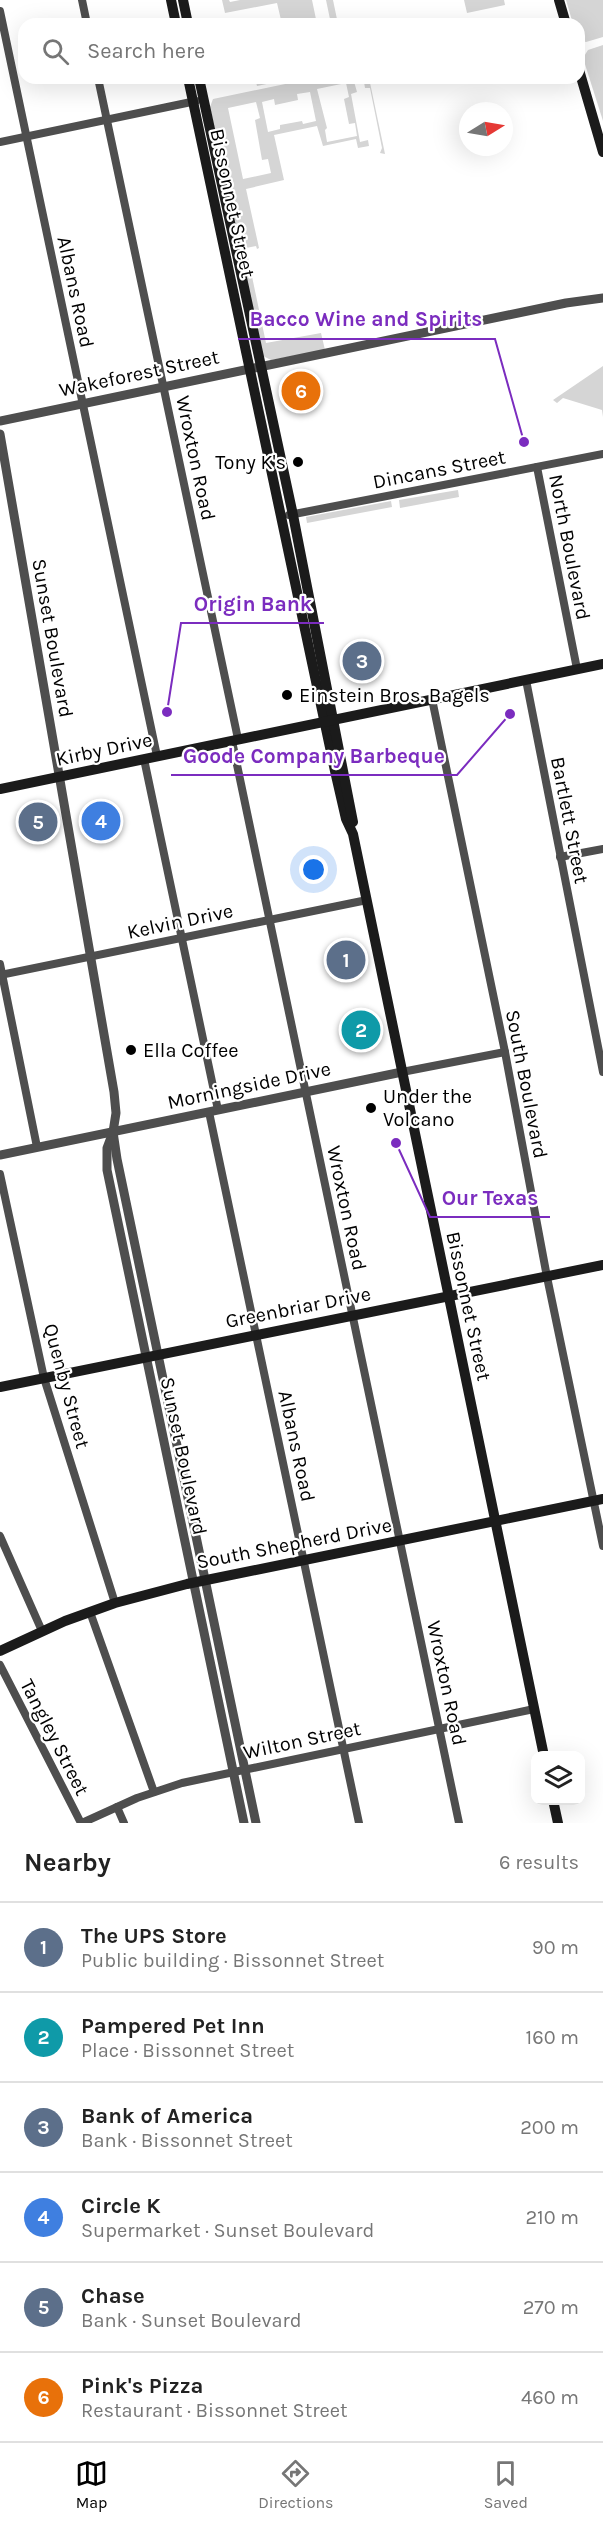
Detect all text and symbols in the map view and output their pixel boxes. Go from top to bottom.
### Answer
search box [18,18,585,84]
icon: search [39,35,72,68]
text: Search here [87,38,205,64]
north arrow [459,102,513,156]
street label: Bissonnet Street [205,126,260,280]
street label: Albans Road [52,234,99,350]
callout: Bacco Wine and Spirits [238,300,495,339]
text: Bacco Wine and Spirits [250,307,482,331]
street label: Wakeforest Street [57,345,222,402]
pin: 6 [282,368,320,414]
street label: Wroxton Road [171,394,220,523]
street label: Dincans Street [371,445,508,494]
place label: Tony K's [215,451,286,474]
marker: Tony K's [291,455,305,469]
street label: North Boulevard [544,472,595,622]
street label: Sunset Boulevard [27,557,78,719]
callout: Origin Bank [181,584,324,623]
text: Origin Bank [194,592,313,616]
pin: 3 [342,638,382,684]
place label: Einstein Bros. Bagels [299,684,490,707]
marker: Einstein Bros. Bagels [280,688,294,702]
street label: Kirby Drive [54,728,154,771]
callout: Goode Company Barbeque [171,736,457,775]
text: Goode Company Barbeque [183,744,445,769]
street label: Bartlett Street [546,755,593,886]
pin: 4 [82,798,120,844]
pin: 5 [18,800,57,844]
your location [299,855,328,884]
street label: Kelvin Drive [125,899,235,944]
pin: 1 [326,938,366,982]
pin: 2 [342,1008,380,1052]
street label: South Boulevard [501,1008,552,1160]
place label: Ella Coffee [143,1039,239,1062]
marker: Ella Coffee [124,1043,138,1057]
street label: Morningside Drive [165,1057,333,1114]
place label: Under the Volcano [383,1085,472,1131]
marker: Under the Volcano [364,1101,378,1115]
street label: Wroxton Road [322,1144,371,1273]
callout: Our Texas [430,1178,550,1217]
text: Our Texas [442,1186,538,1210]
street label: Bissonnet Street [441,1229,496,1383]
street label: Greenbriar Drive [224,1282,373,1333]
street label: Quenby Street [39,1321,94,1452]
street label: Sunset Boulevard [156,1375,211,1537]
street label: Albans Road [273,1388,320,1504]
street label: South Shepherd Drive [194,1513,394,1574]
street label: Wroxton Road [422,1619,471,1748]
street label: Tangley Street [15,1675,94,1800]
street label: Wilton Street [241,1717,363,1764]
map controls [531,1751,585,1805]
button: layers [531,1751,585,1805]
text: Nearby [24,1847,111,1878]
text: 6 results [499,1851,579,1874]
text: The UPS Store [81,1923,227,1949]
text: 1 [40,1936,47,1959]
text: 90 m [532,1936,579,1959]
text: Public building · Bissonnet Street [81,1949,384,1972]
text: Pampered Pet Inn [81,2013,265,2039]
text: 2 [37,2026,50,2049]
text: 160 m [526,2026,579,2049]
text: Place · Bissonnet Street [81,2039,294,2062]
text: Bank of America [81,2103,253,2129]
text: 3 [37,2116,50,2139]
text: 200 m [520,2116,579,2139]
text: Bank · Bissonnet Street [81,2129,293,2152]
text: Circle K [81,2193,161,2219]
text: 4 [38,2206,49,2229]
text: 210 m [525,2206,579,2229]
text: Supermarket · Sunset Boulevard [81,2219,374,2242]
text: Chase [81,2283,145,2309]
text: 5 [38,2296,49,2319]
text: 270 m [523,2296,579,2319]
text: Bank · Sunset Boulevard [81,2309,302,2332]
text: Pink's Pizza [81,2373,203,2399]
text: 6 [37,2386,50,2409]
text: 460 m [521,2386,579,2409]
text: Restaurant · Bissonnet Street [81,2399,348,2422]
tab: Map [75,2457,108,2512]
tab: Directions [258,2457,333,2512]
tab: Saved [484,2457,528,2512]

